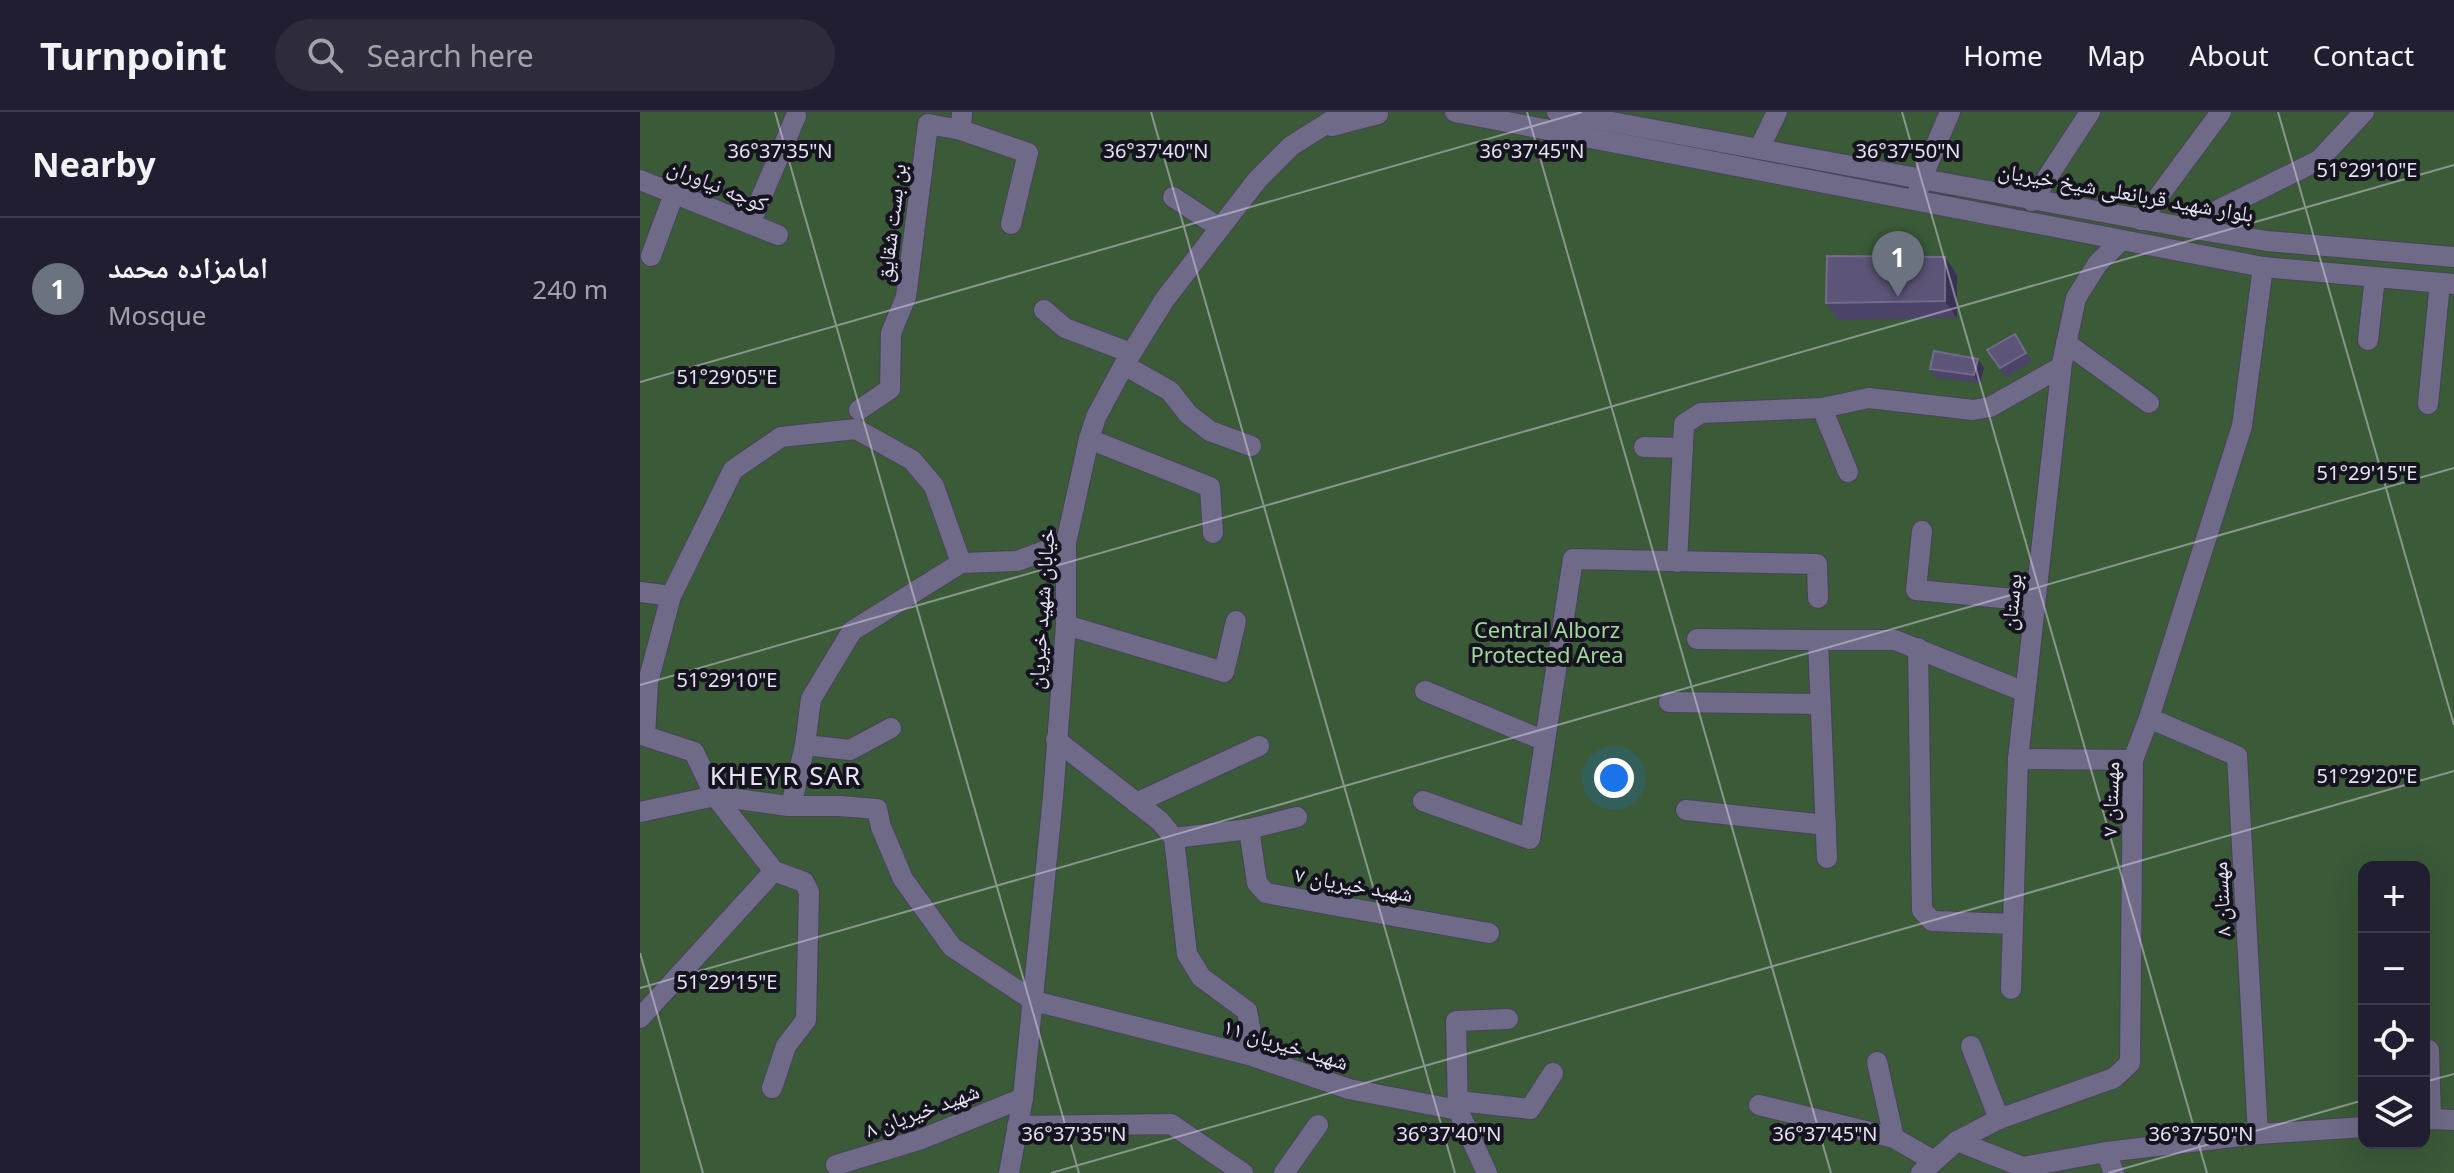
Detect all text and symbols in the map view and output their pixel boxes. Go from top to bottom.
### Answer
search box [275,19,835,91]
text: Turnpoint [40,29,227,81]
icon: search [303,33,347,77]
text: Search here [367,35,534,76]
text: Home [1963,36,2043,74]
text: Map [2087,36,2145,74]
text: About [2189,36,2269,74]
text: Contact [2313,36,2414,74]
text: 36°37'35"N [727,137,833,164]
text: 36°37'40"N [1103,137,1209,164]
text: 36°37'45"N [1479,137,1585,164]
text: 36°37'50"N [1855,137,1961,164]
text: Nearby [32,141,156,187]
street label: کوچه نیاوران [664,150,773,218]
street label: بلوار شهید قربانعلی شیخ خیریان [1996,154,2256,228]
text: 51°29'10"E [2317,156,2417,183]
street label: بن بست شقایق [868,162,912,284]
pin: 1 [1872,231,1924,297]
text: امامزاده محمد [108,246,268,287]
text: 1 [51,271,65,307]
text: 240 m [532,271,608,307]
text: Mosque [108,297,207,333]
text: 51°29'05"E [677,363,777,390]
text: 51°29'15"E [2317,459,2417,486]
street label: خیابان شهید خیریان [1019,527,1061,690]
street label: بوستان [1992,572,2028,632]
park label: Central Alborz Protected Area [1470,614,1624,669]
text: 51°29'10"E [677,666,777,693]
district label: KHEYR SAR [710,757,862,793]
your location [1594,758,1634,798]
street label: مهستان ۷ [2093,761,2125,837]
text: 51°29'20"E [2317,762,2417,789]
street label: شهید خیریان ۷ [1293,858,1416,908]
street label: مهستان ۸ [2203,861,2237,937]
map controls [2358,861,2430,1149]
button: + [2358,861,2430,933]
button: − [2358,933,2430,1005]
text: 51°29'15"E [677,968,777,995]
button: locate [2358,1005,2430,1077]
street label: شهید خیریان ۱۱ [1220,1010,1352,1076]
street label: شهید خیریان ۸ [860,1075,983,1144]
button: layers [2358,1077,2430,1149]
text: 36°37'35"N [1021,1120,1127,1147]
text: 36°37'40"N [1396,1120,1502,1147]
text: 36°37'45"N [1772,1120,1878,1147]
text: 36°37'50"N [2148,1120,2254,1147]

